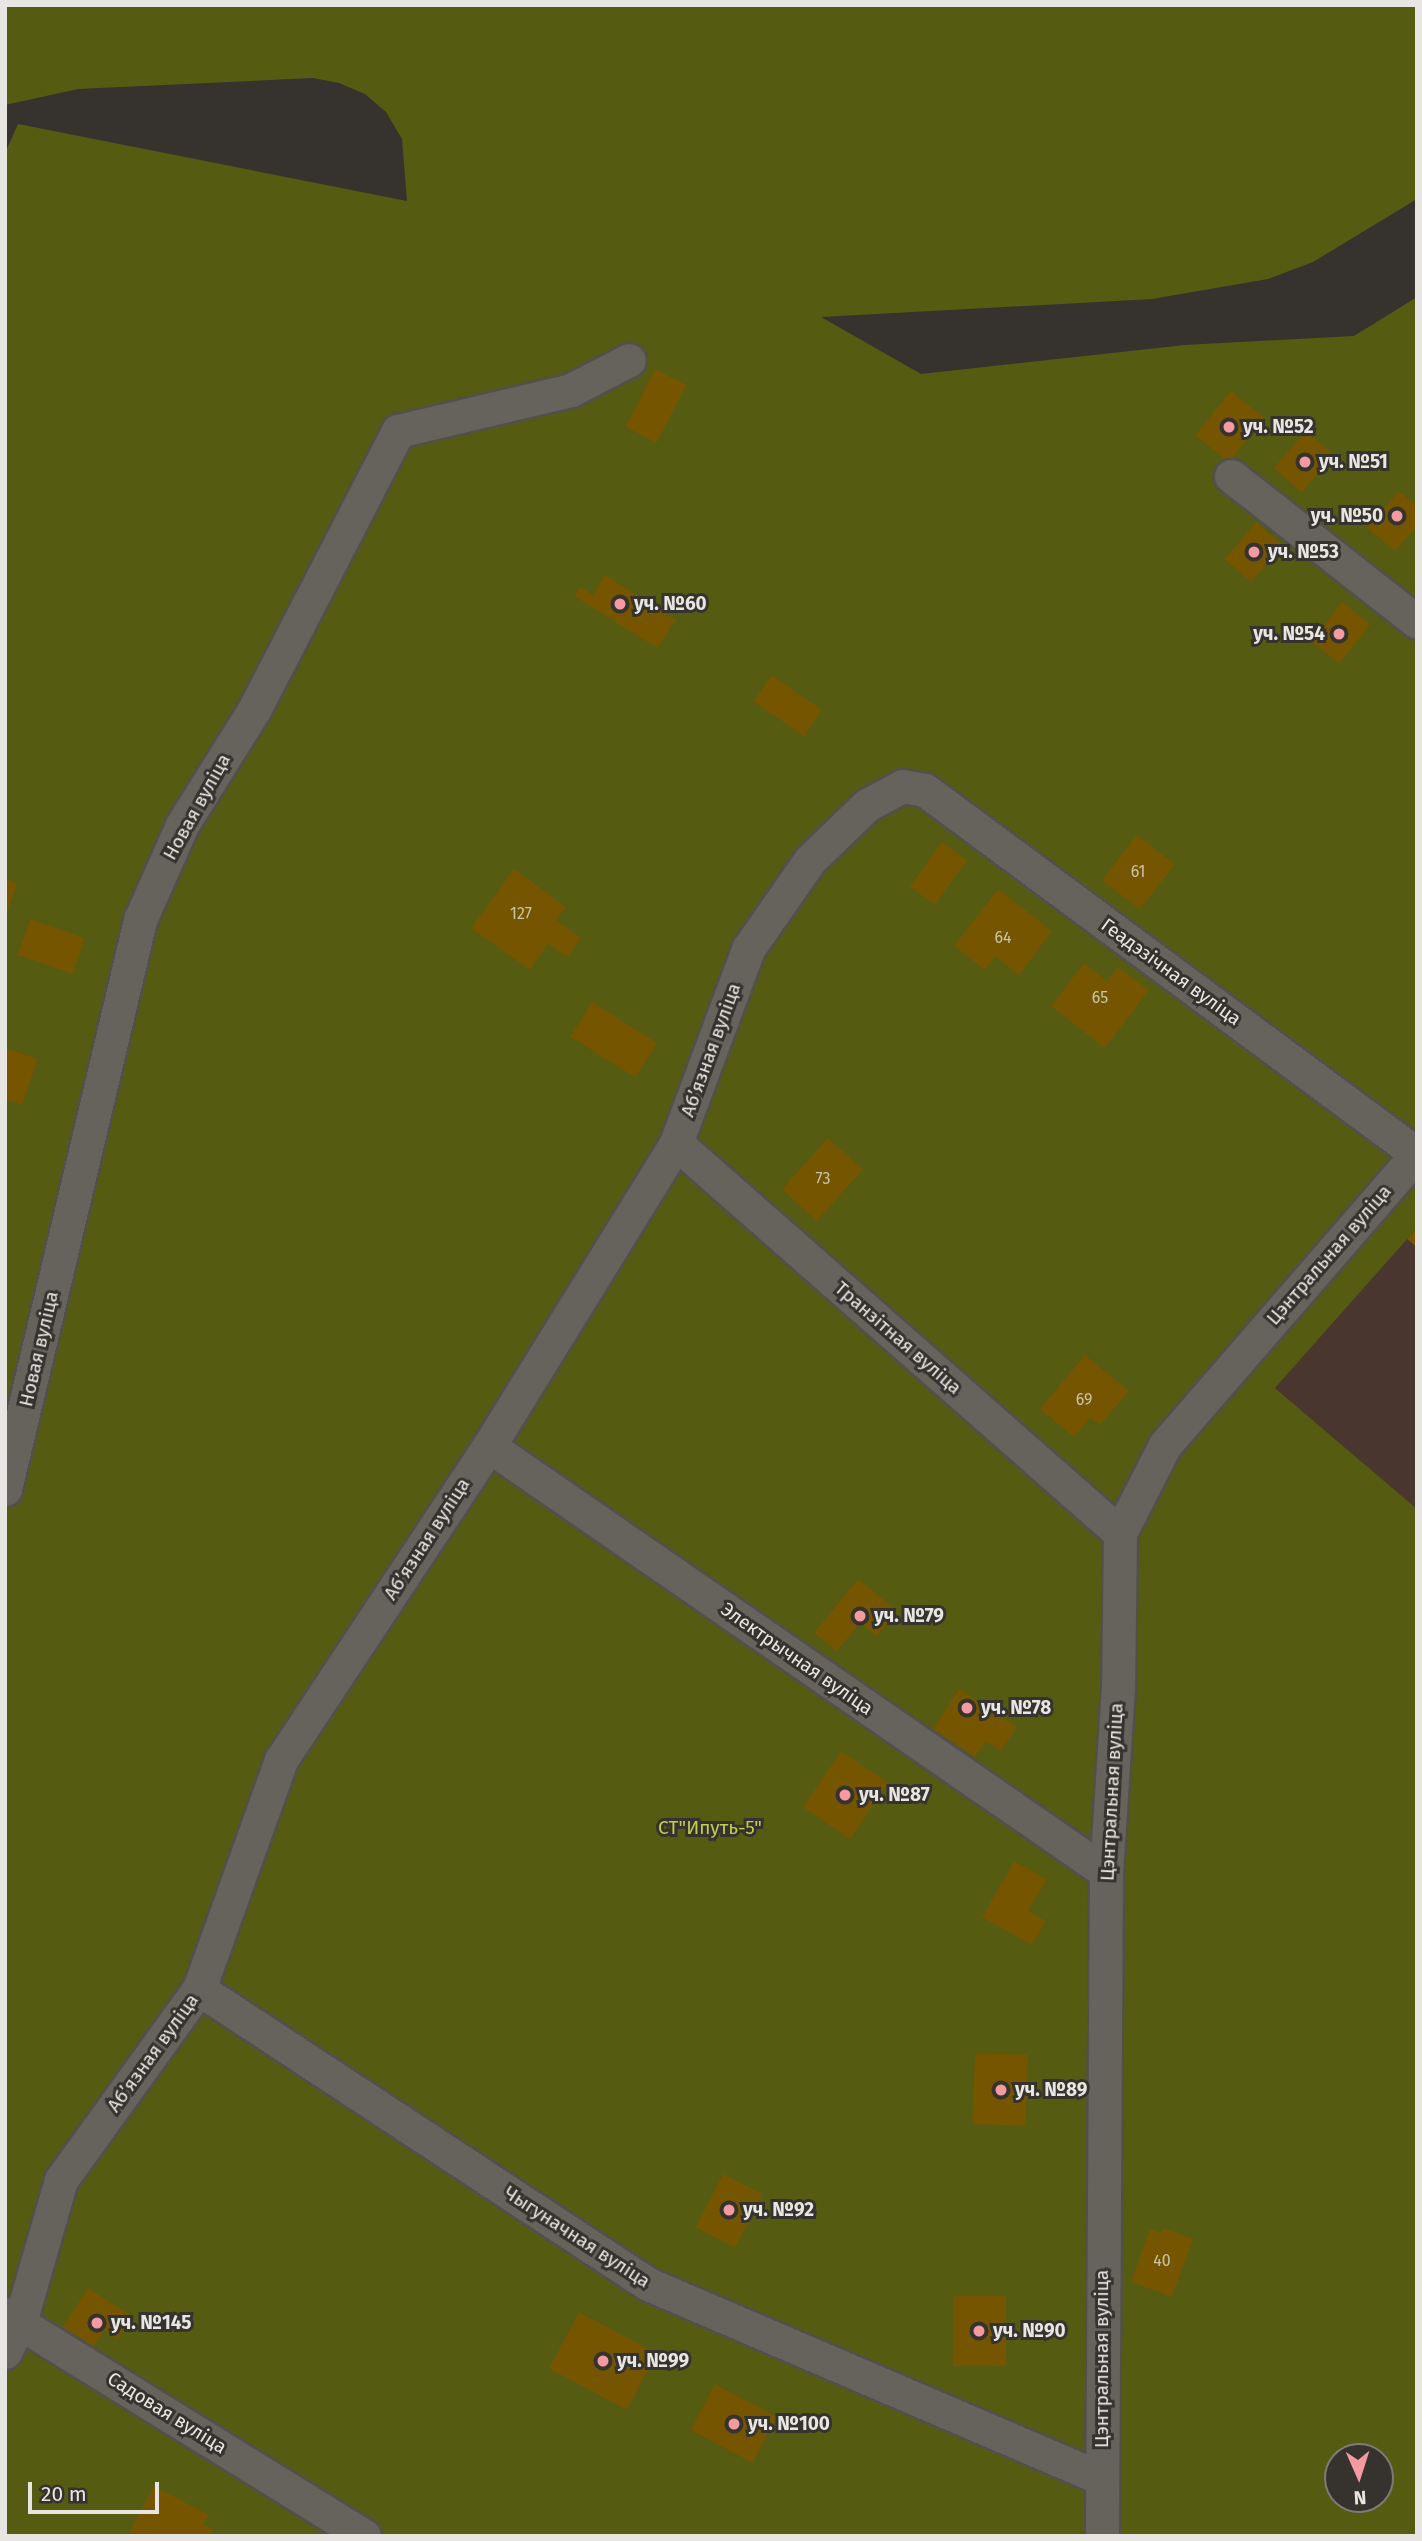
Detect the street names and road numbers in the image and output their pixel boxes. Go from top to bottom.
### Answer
street label: Новая вуліца [158,750,236,864]
street label: Геадэзічная вуліца [1097,914,1245,1030]
street label: Абʼязная вуліца [676,980,746,1120]
street label: Цэнтральная вуліца [1262,1180,1396,1330]
street label: Транзітная вуліца [830,1277,966,1399]
street label: Новая вуліца [15,1289,63,1409]
street label: Абʼязная вуліца [379,1474,475,1604]
street label: Электрычная вуліца [717,1598,877,1720]
street label: Цэнтральная вуліца [1096,1702,1128,1882]
street label: Абʼязная вуліца [102,1989,204,2117]
street label: Чыгуначная вуліца [500,2181,654,2293]
street label: Цэнтральная вуліца [1091,2270,1113,2448]
street label: Садовая вуліца [103,2367,231,2459]

